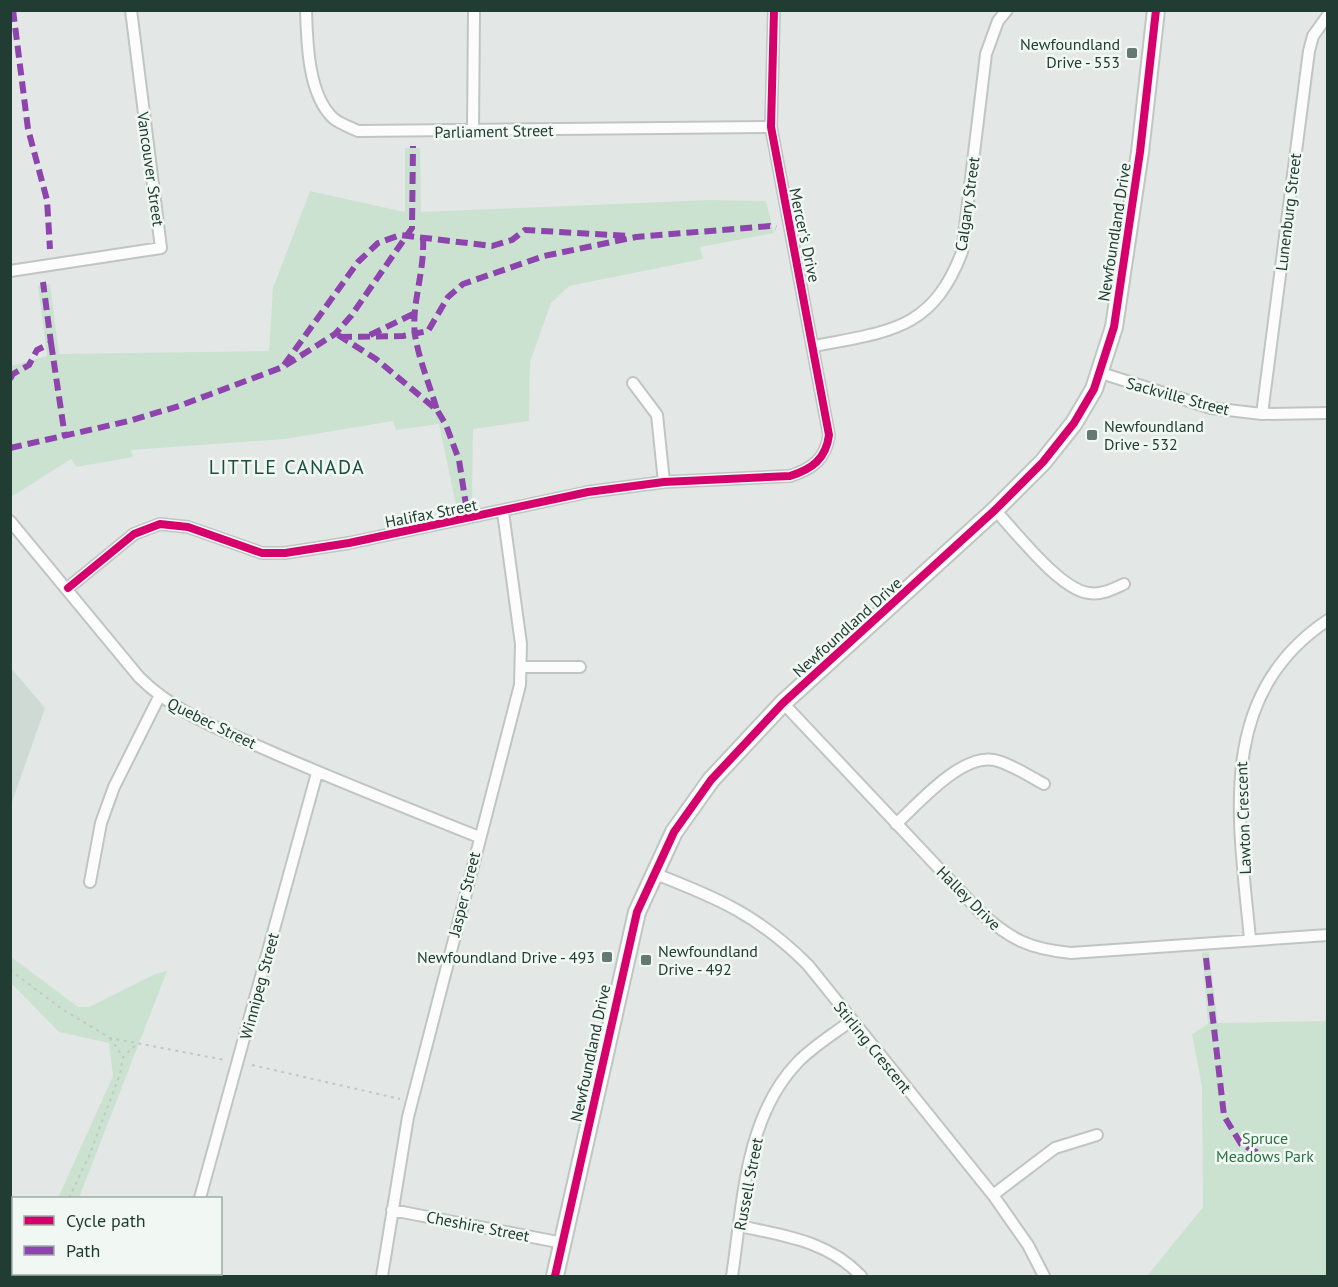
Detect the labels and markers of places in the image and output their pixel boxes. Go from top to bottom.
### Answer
place label: Newfoundland Drive - 553 [1020,34,1120,72]
marker: Newfoundland Drive - 553 [1125,46,1139,60]
place label: Newfoundland Drive - 532 [1104,416,1204,454]
marker: Newfoundland Drive - 532 [1085,428,1099,442]
place label: Newfoundland Drive - 492 [658,941,758,979]
place label: Newfoundland Drive - 493 [417,947,595,967]
marker: Newfoundland Drive - 493 [600,950,614,964]
marker: Newfoundland Drive - 492 [639,953,653,967]

